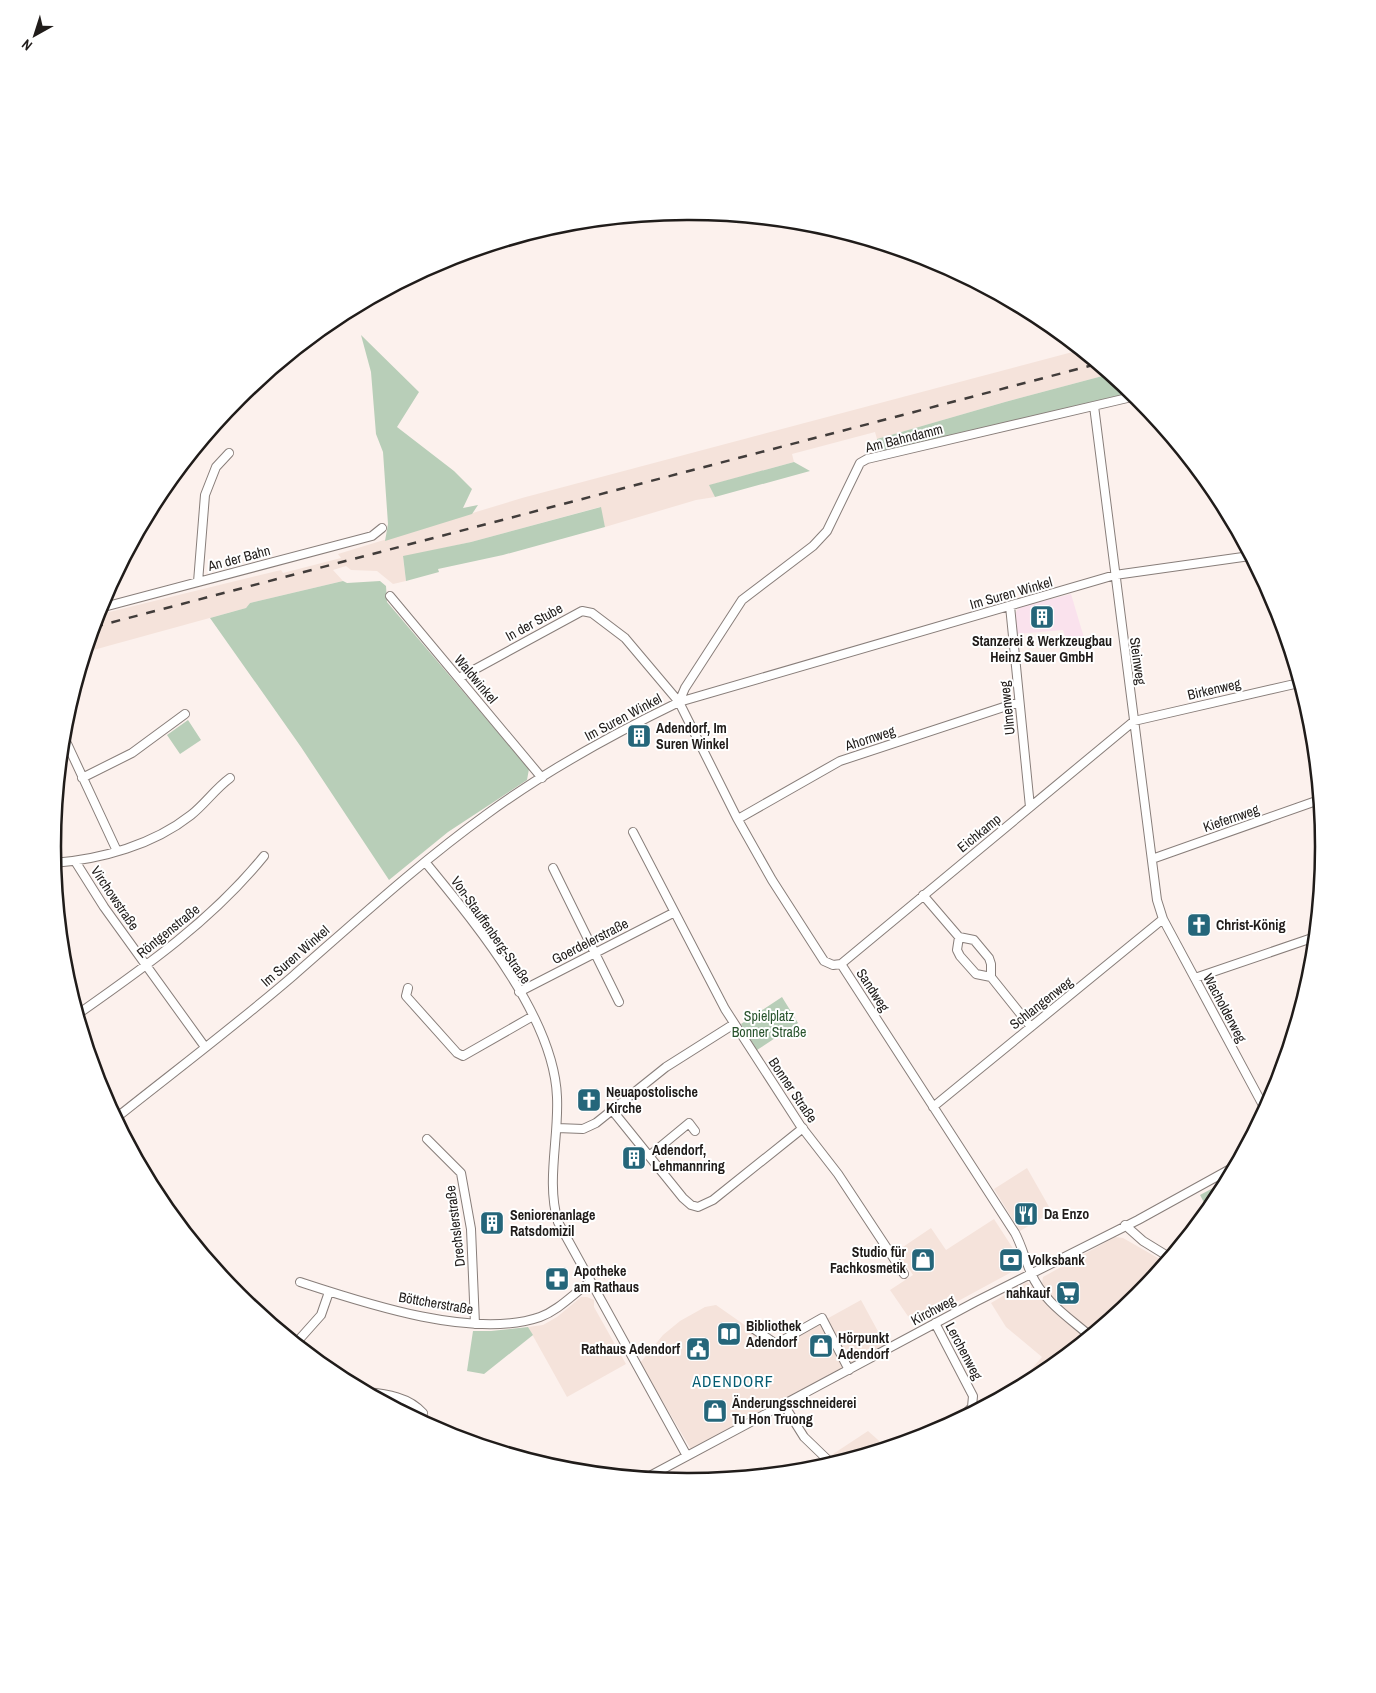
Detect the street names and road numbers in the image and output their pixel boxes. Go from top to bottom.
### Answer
street label: Am Bahndamm [862,420,945,457]
street label: An der Bahn [205,541,272,575]
street label: Im Suren Winkel [968,573,1054,613]
street label: In der Stube [502,599,566,645]
street label: Steinweg [1126,636,1150,687]
street label: Waldwinkel [450,651,502,707]
street label: Birkenweg [1186,674,1243,704]
street label: Ulmenweg [995,679,1019,736]
street label: Im Suren Winkel [581,689,665,745]
street label: Ahornweg [842,721,898,755]
street label: Kiefernweg [1201,800,1262,836]
street label: Eichkamp [954,810,1004,856]
street label: Virchowstraße [87,862,143,934]
street label: Von-Stauffenberg-Straße [447,873,535,987]
street label: Röntgenstraße [133,900,203,962]
street label: Goerdelerstraße [549,914,631,968]
street label: Im Suren Winkel [257,921,333,991]
street label: Sandweg [852,965,894,1015]
street label: Wacholderweg [1199,970,1251,1046]
street label: Schlangenweg [1006,972,1077,1033]
street label: Bonner Straße [765,1054,821,1126]
street label: Drechslerstraße [441,1184,469,1268]
street label: Böttcherstraße [397,1288,475,1318]
street label: Kirchweg [908,1291,959,1329]
street label: Lerchenweg [941,1319,987,1383]

